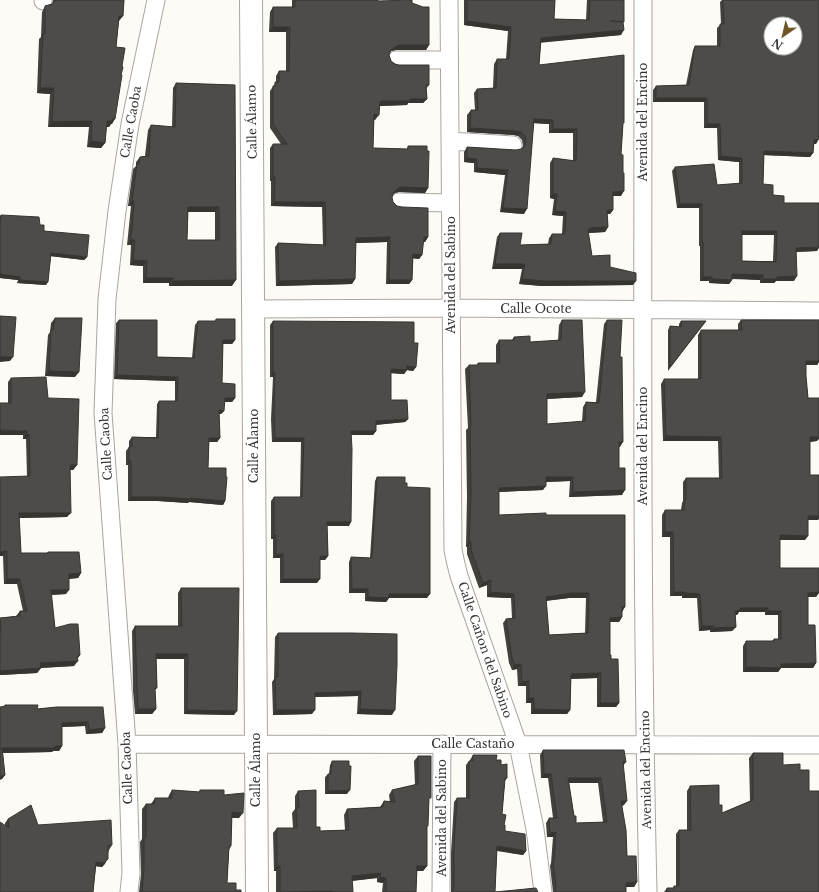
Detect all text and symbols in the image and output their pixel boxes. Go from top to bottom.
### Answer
north arrow [763,16,803,56]
text: N [769,35,786,53]
street label: Avenida del Encino [635,62,650,182]
street label: Calle Caoba [117,84,144,159]
street label: Calle Álamo [242,85,260,159]
street label: Avenida del Sabino [443,216,458,335]
street label: Calle Ocote [500,301,572,316]
street label: Avenida del Encino [635,386,650,506]
street label: Calle Caoba [96,407,115,481]
street label: Calle Álamo [245,409,261,483]
street label: Calle Cañon del Sabino [455,580,516,720]
street label: Avenida del Encino [637,710,654,831]
street label: Calle Caoba [118,731,135,805]
street label: Calle Álamo [247,733,263,807]
street label: Calle Castaño [431,736,515,751]
street label: Avenida del Sabino [434,759,449,878]

